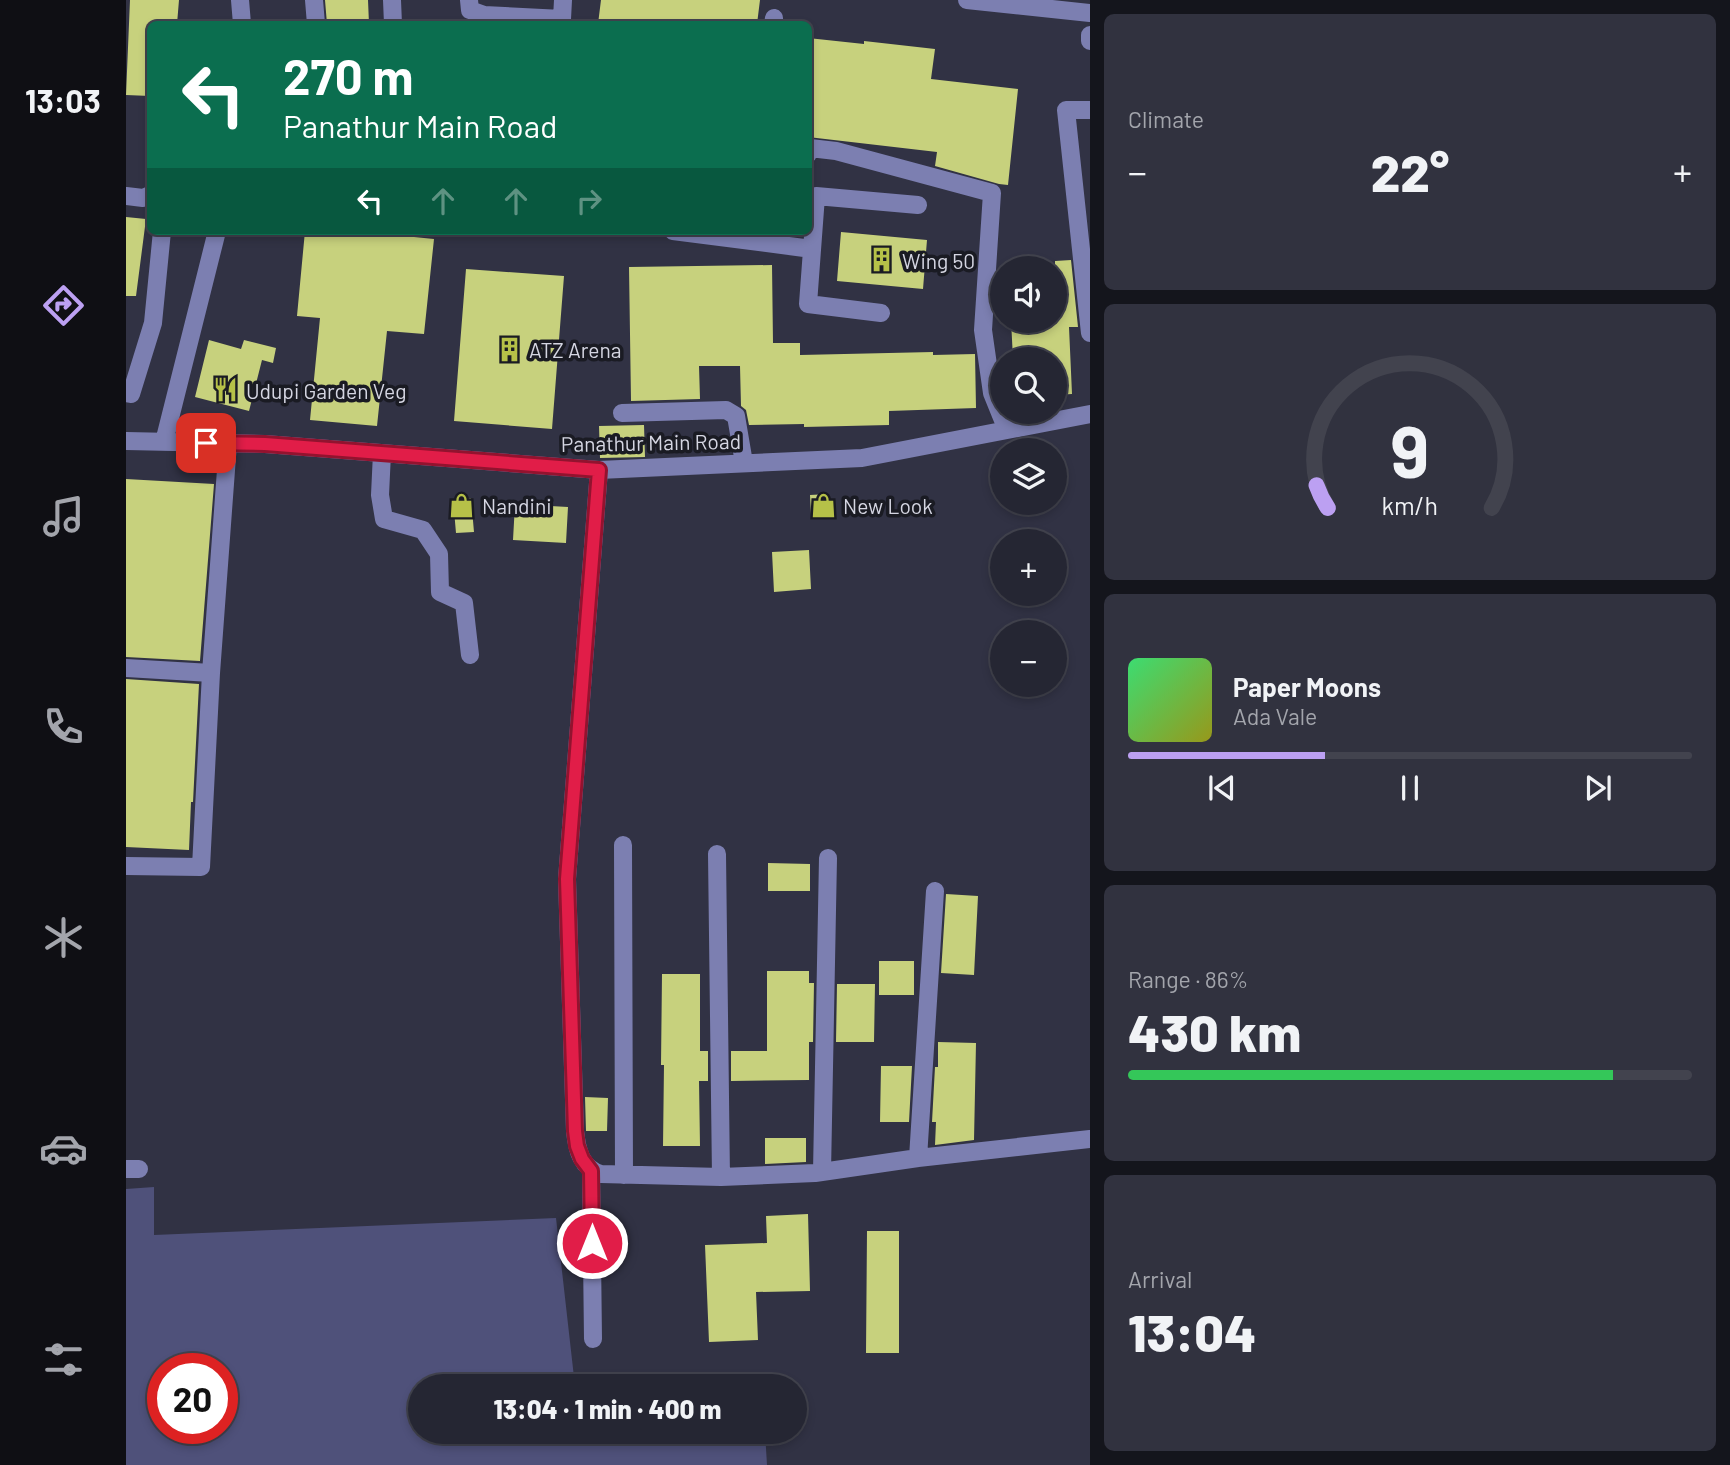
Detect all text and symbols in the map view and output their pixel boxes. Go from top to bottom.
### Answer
text: 270 m [283,46,413,105]
icon: left [168,49,259,140]
text: 13:03 [25,81,101,119]
text: Climate [1128,105,1204,133]
text: Panathur Main Road [283,106,558,144]
text: 22° [1371,140,1449,202]
text: − [1128,148,1147,194]
text: + [1673,148,1692,194]
icon: left [351,182,389,220]
icon: ahead [424,182,462,220]
icon: ahead [497,182,535,220]
icon: right [570,182,608,220]
building icon: Wing 50 [868,246,896,274]
place label: Wing 50 [902,248,975,273]
map controls [990,256,1067,697]
button: sound [990,256,1067,333]
icon: directions [39,281,88,330]
building icon: ATZ Arena [495,335,523,363]
place label: ATZ Arena [529,337,622,362]
button: search [990,347,1067,424]
restaurant icon: Udupi Garden Veg [212,376,240,404]
place label: Udupi Garden Veg [246,378,406,403]
text: 9 [1391,406,1429,494]
pin [176,413,236,473]
icon: arrive [187,424,225,462]
street label: Panathur Main Road [561,428,741,456]
button: layers [990,438,1067,515]
text: km/h [1382,490,1438,520]
shop icon: Nandini [448,491,476,519]
shop icon: New Look [809,491,837,519]
icon: music [39,492,88,541]
place label: Nandini [482,493,552,518]
place label: New Look [843,493,933,518]
button: + [990,529,1067,606]
button: − [990,620,1067,697]
text: Paper Moons [1233,671,1381,702]
icon: phone [39,702,88,751]
text: Ada Vale [1233,702,1317,730]
icon: previous [1203,769,1241,807]
icon: pause [1391,769,1429,807]
icon: next [1579,769,1617,807]
icon: climate [39,913,88,962]
text: Range · 86% [1128,965,1248,993]
text: 430 km [1128,1000,1301,1062]
icon: car [39,1124,88,1173]
position arrow [555,1206,629,1280]
text: Arrival [1128,1265,1192,1293]
text: 13:04 [1128,1300,1257,1362]
icon: filters [39,1335,88,1384]
speed limit sign: 20 [147,1353,238,1444]
text: 13:04 · 1 min · 400 m [494,1393,721,1424]

